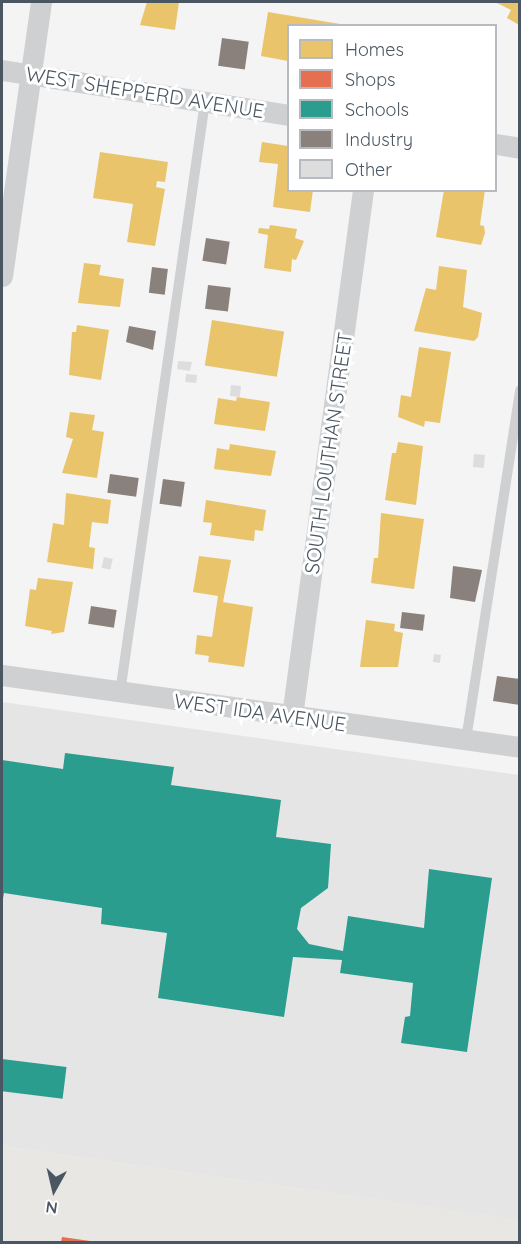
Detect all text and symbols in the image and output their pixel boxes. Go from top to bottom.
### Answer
legend [287,24,497,192]
text: Homes [345,38,404,61]
street label: WEST SHEPPERD AVENUE [24,61,266,123]
text: Shops [345,68,396,91]
text: Schools [345,98,409,121]
text: Industry [345,128,413,151]
text: Other [345,158,392,181]
street label: SOUTH LOUTHAN STREET [299,331,357,575]
street label: WEST IDA AVENUE [173,688,347,736]
north arrow [24,1160,84,1220]
text: N [44,1197,59,1219]

